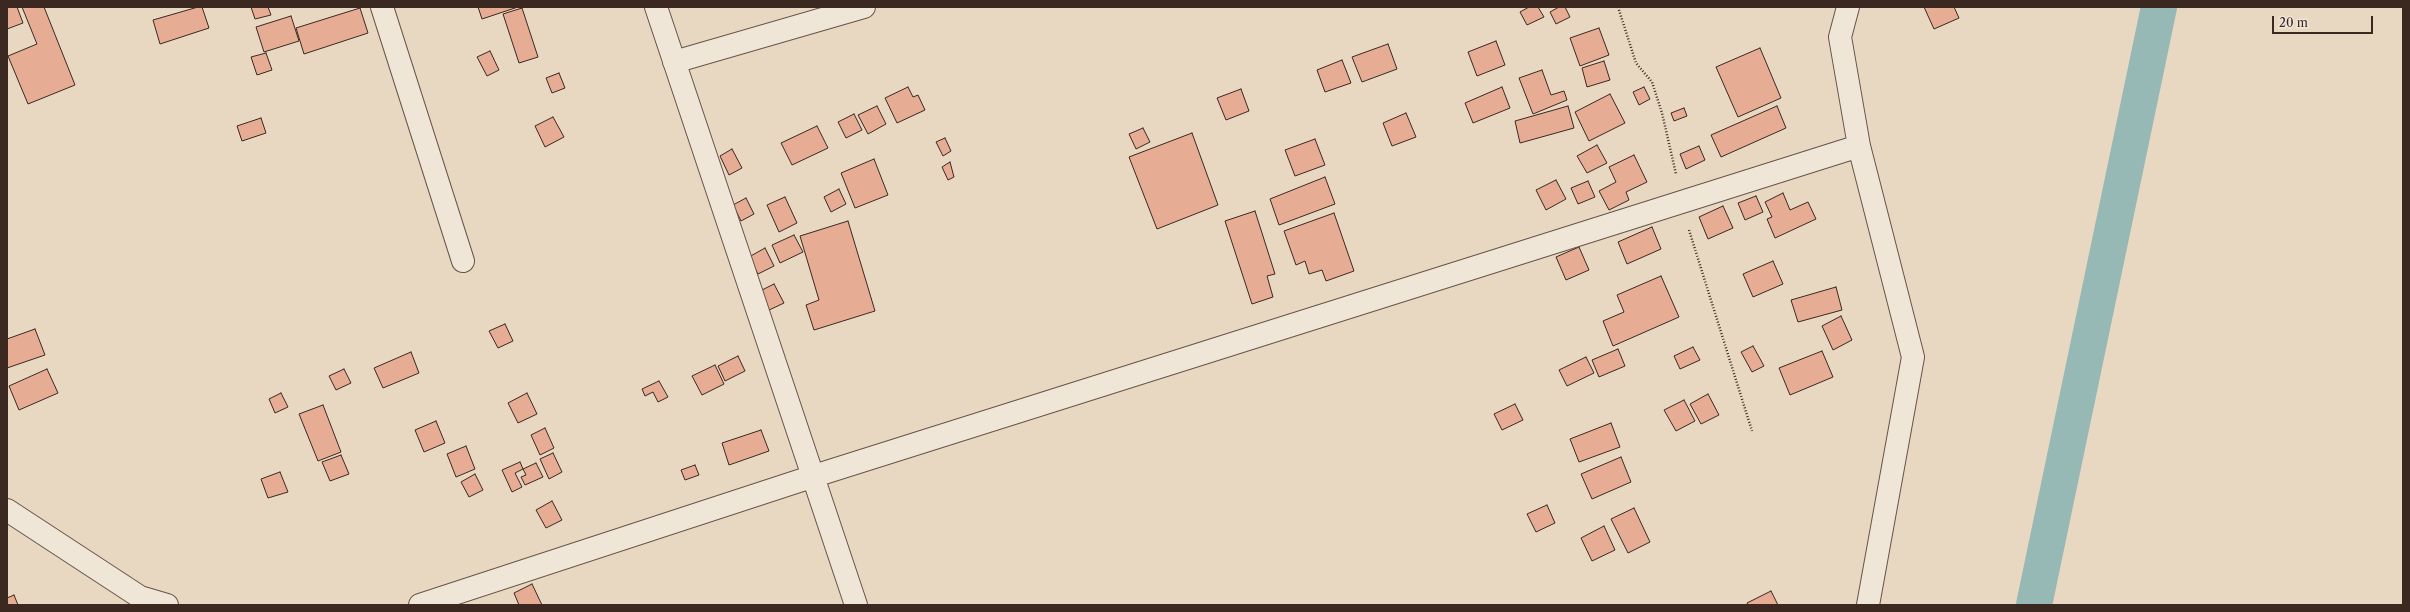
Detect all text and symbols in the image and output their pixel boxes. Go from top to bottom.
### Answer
scale bar [2274,8,2375,34]
text: 20 m [2279,15,2308,30]

